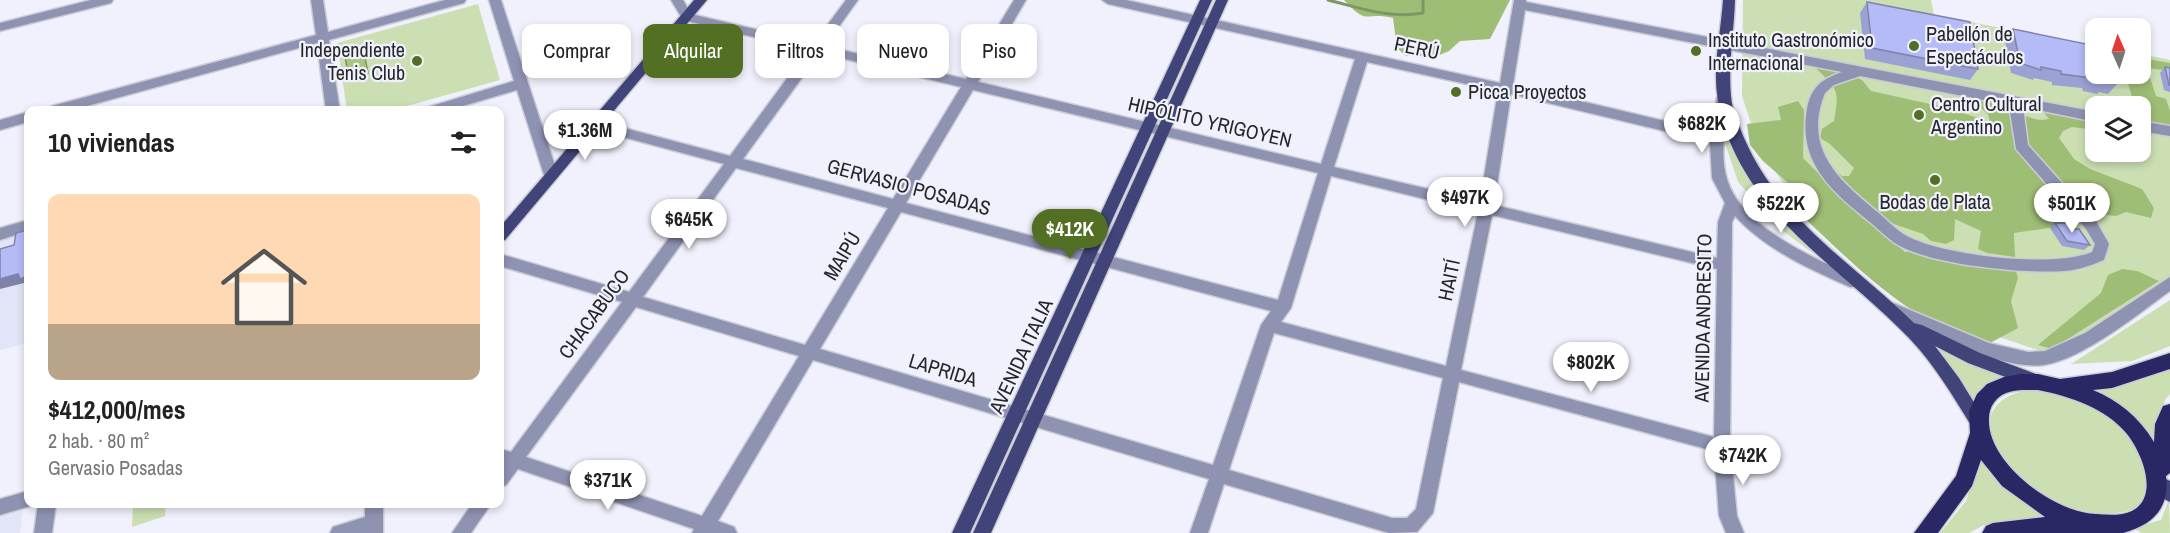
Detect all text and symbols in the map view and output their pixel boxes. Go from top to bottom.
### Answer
north arrow [2085,18,2151,84]
map controls [2085,18,2151,162]
place label: Pabellón de Espectáculos [1926,20,2024,70]
chip: Comprar [522,24,631,78]
chip: Alquilar [643,24,743,78]
chip: Filtros [755,24,845,78]
chip: Nuevo [857,24,949,78]
chip: Piso [961,24,1037,78]
place label: Instituto Gastronómico Internacional [1708,26,1874,76]
street label: PERÚ [1392,30,1442,65]
place label: Independiente Tenis Club [300,36,405,86]
marker: Pabellón de Espectáculos [1907,39,1921,53]
marker: Instituto Gastronómico Internacional [1689,44,1703,58]
marker: Independiente Tenis Club [410,54,424,68]
place label: Picca Proyectos [1468,78,1587,105]
marker: Picca Proyectos [1449,85,1463,99]
street label: HIPÓLITO YRIGOYEN [1126,90,1295,153]
place label: Centro Cultural Argentino [1930,90,2041,140]
button: layers [2085,96,2151,162]
pin: $682K [1660,103,1744,154]
marker: Centro Cultural Argentino [1912,108,1926,122]
text: $682K [1678,109,1726,136]
pin: $1.36M [536,110,634,161]
text: $1.36M [558,116,612,143]
text: 10 viviendas [48,125,175,160]
icon: filters [447,126,480,159]
street label: GERVASIO POSADAS [824,152,994,221]
marker: Bodas de Plata [1928,173,1942,187]
pin: $497K [1423,177,1507,228]
text: $497K [1441,183,1489,210]
pin: $522K [1739,183,1823,234]
pin: $501K [2030,183,2114,234]
place label: Bodas de Plata [1879,188,1991,215]
text: $522K [1757,189,1805,216]
text: $501K [2048,189,2096,216]
pin: $645K [647,199,731,250]
text: $645K [665,205,713,232]
pin: $412K [1028,209,1112,260]
text: $412K [1046,215,1094,242]
street label: MAIPÚ [817,227,867,285]
icon: home [210,233,318,341]
street label: AVENIDA ANDRESITO [1688,233,1717,404]
street label: HAITÍ [1431,256,1466,303]
street label: CHACABUCO [552,263,635,364]
street label: AVENIDA ITALIA [982,294,1059,418]
pin: $802K [1549,342,1633,393]
street label: LAPRIDA [906,346,981,393]
text: $802K [1567,348,1615,375]
text: $412,000/mes [48,392,186,427]
text: 2 hab. · 80 m² [48,427,149,454]
pin: $742K [1701,435,1785,486]
text: $742K [1719,441,1767,468]
text: Gervasio Posadas [48,454,183,481]
pin: $371K [566,460,650,511]
text: $371K [584,466,632,493]

